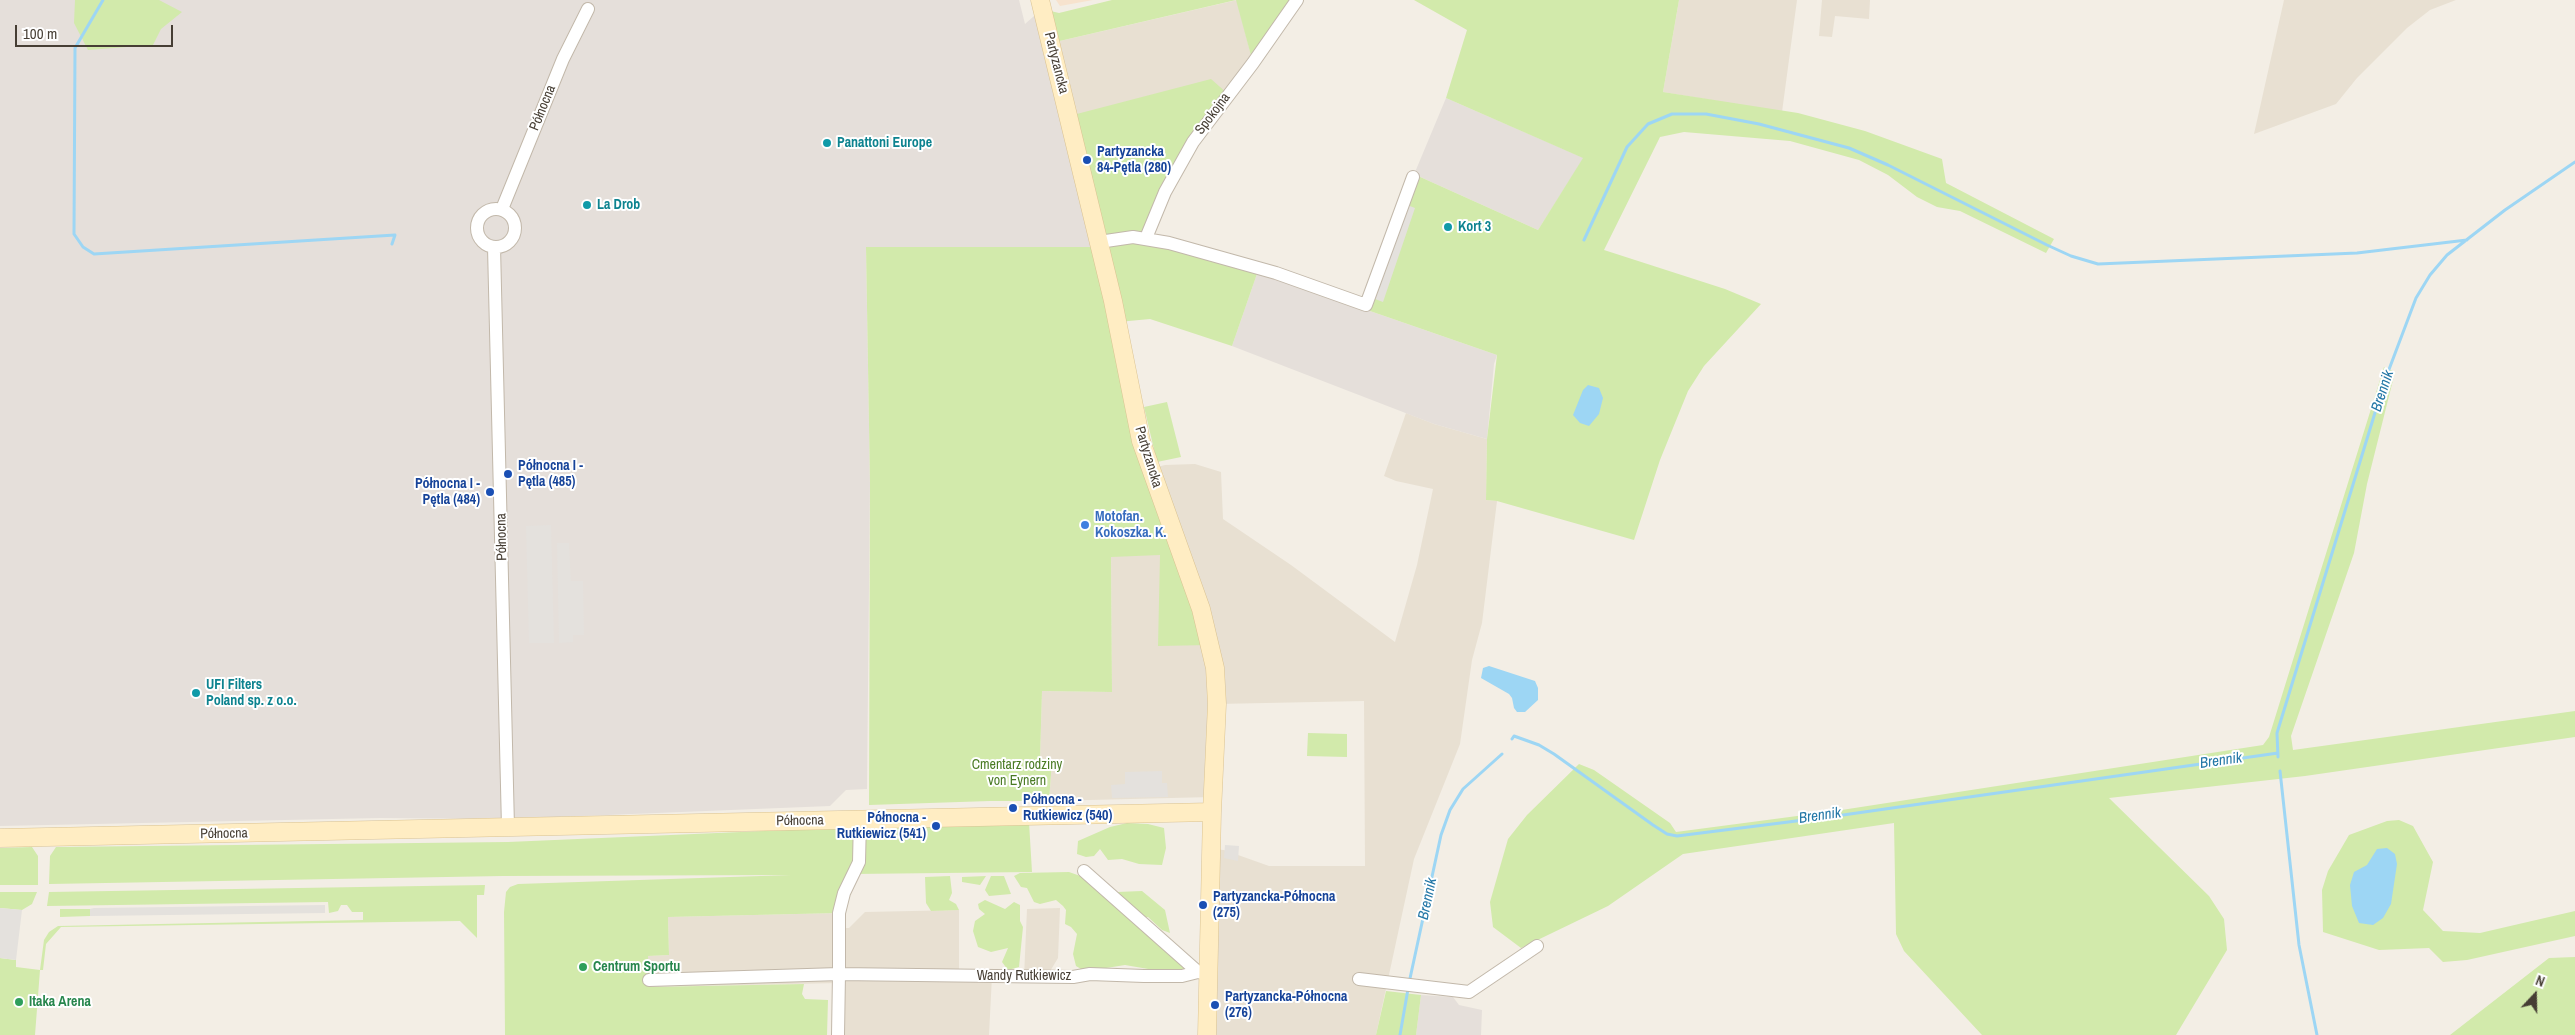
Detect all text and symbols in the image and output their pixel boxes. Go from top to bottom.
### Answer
scale bar [18,15,175,47]
text: 100 m [23,23,57,44]
street label: Partyzancka [1040,30,1072,96]
street label: Północna [526,83,560,133]
street label: Spokojna [1192,90,1234,138]
place label: Panattoni Europe [837,135,932,151]
marker: Panattoni Europe [821,137,833,149]
place label: Partyzancka 84-Pętla (280) [1097,144,1171,176]
marker: Partyzancka 84-Pętla (280) [1081,154,1093,166]
place label: La Drob [597,197,640,213]
marker: La Drob [581,199,593,211]
place label: Kort 3 [1458,219,1491,235]
marker: Kort 3 [1442,221,1454,233]
water label: Brennik [2368,368,2398,414]
street label: Partyzancka [1131,424,1165,490]
place label: Północna I - Pętla (485) [518,458,583,491]
marker: Północna I - Pętla (485) [502,468,514,480]
place label: Północna I - Pętla (484) [415,476,480,508]
marker: Północna I - Pętla (484) [484,486,496,498]
place label: Motofan. Kokoszka. K. [1095,509,1166,542]
street label: Północna [493,513,511,561]
marker: Motofan. Kokoszka. K. [1079,519,1091,531]
place label: UFI Filters Poland sp. z o.o. [206,677,297,710]
marker: UFI Filters Poland sp. z o.o. [190,687,202,699]
water label: Brennik [2199,749,2243,773]
park label: Cmentarz rodziny von Eynern [972,757,1062,790]
place label: Północna - Rutkiewicz (540) [1023,792,1112,824]
marker: Północna - Rutkiewicz (540) [1007,802,1019,814]
water label: Brennik [1798,804,1842,828]
place label: Północna - Rutkiewicz (541) [837,810,926,842]
street label: Północna [776,812,824,830]
marker: Północna - Rutkiewicz (541) [930,820,942,832]
street label: Północna [200,825,248,843]
water label: Brennik [1415,876,1441,922]
place label: Partyzancka-Północna (275) [1213,889,1335,922]
marker: Partyzancka-Północna (275) [1197,899,1209,911]
place label: Centrum Sportu [593,959,680,975]
marker: Centrum Sportu [577,961,589,973]
street label: Wandy Rutkiewicz [977,968,1071,984]
north arrow [2510,970,2560,1020]
text: N [2533,971,2547,991]
place label: Partyzancka-Północna (276) [1225,989,1347,1022]
place label: Itaka Arena [29,994,91,1010]
marker: Itaka Arena [13,996,25,1008]
marker: Partyzancka-Północna (276) [1209,999,1221,1011]

